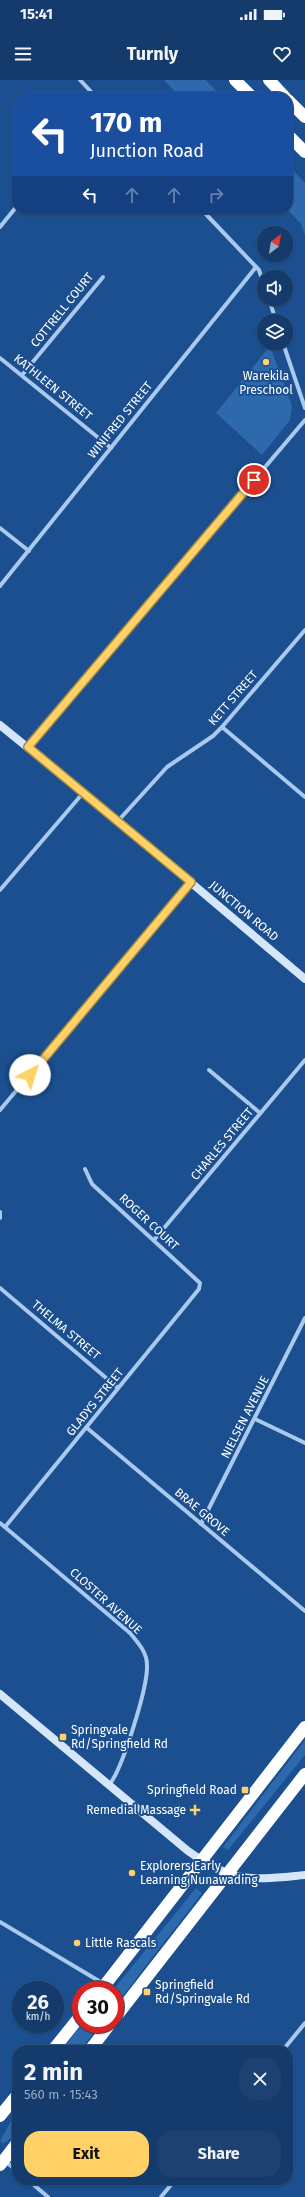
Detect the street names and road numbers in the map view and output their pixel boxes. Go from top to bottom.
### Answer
street label: COTTRELL COURT [28,269,97,350]
street label: KATHLEEN STREET [11,351,96,423]
street label: WINIFRED STREET [85,378,156,461]
street label: KETT STREET [205,667,261,728]
street label: JUNCTION ROAD [207,878,282,944]
street label: CHARLES STREET [188,1104,257,1183]
street label: ROGER COURT [116,1191,182,1254]
street label: THELMA STREET [29,1297,104,1363]
street label: GLADYS STREET [64,1365,127,1439]
street label: NIELSEN AVENUE [218,1373,272,1461]
street label: BRAE GROVE [172,1485,232,1539]
street label: CLOSTER AVENUE [67,1565,145,1637]

